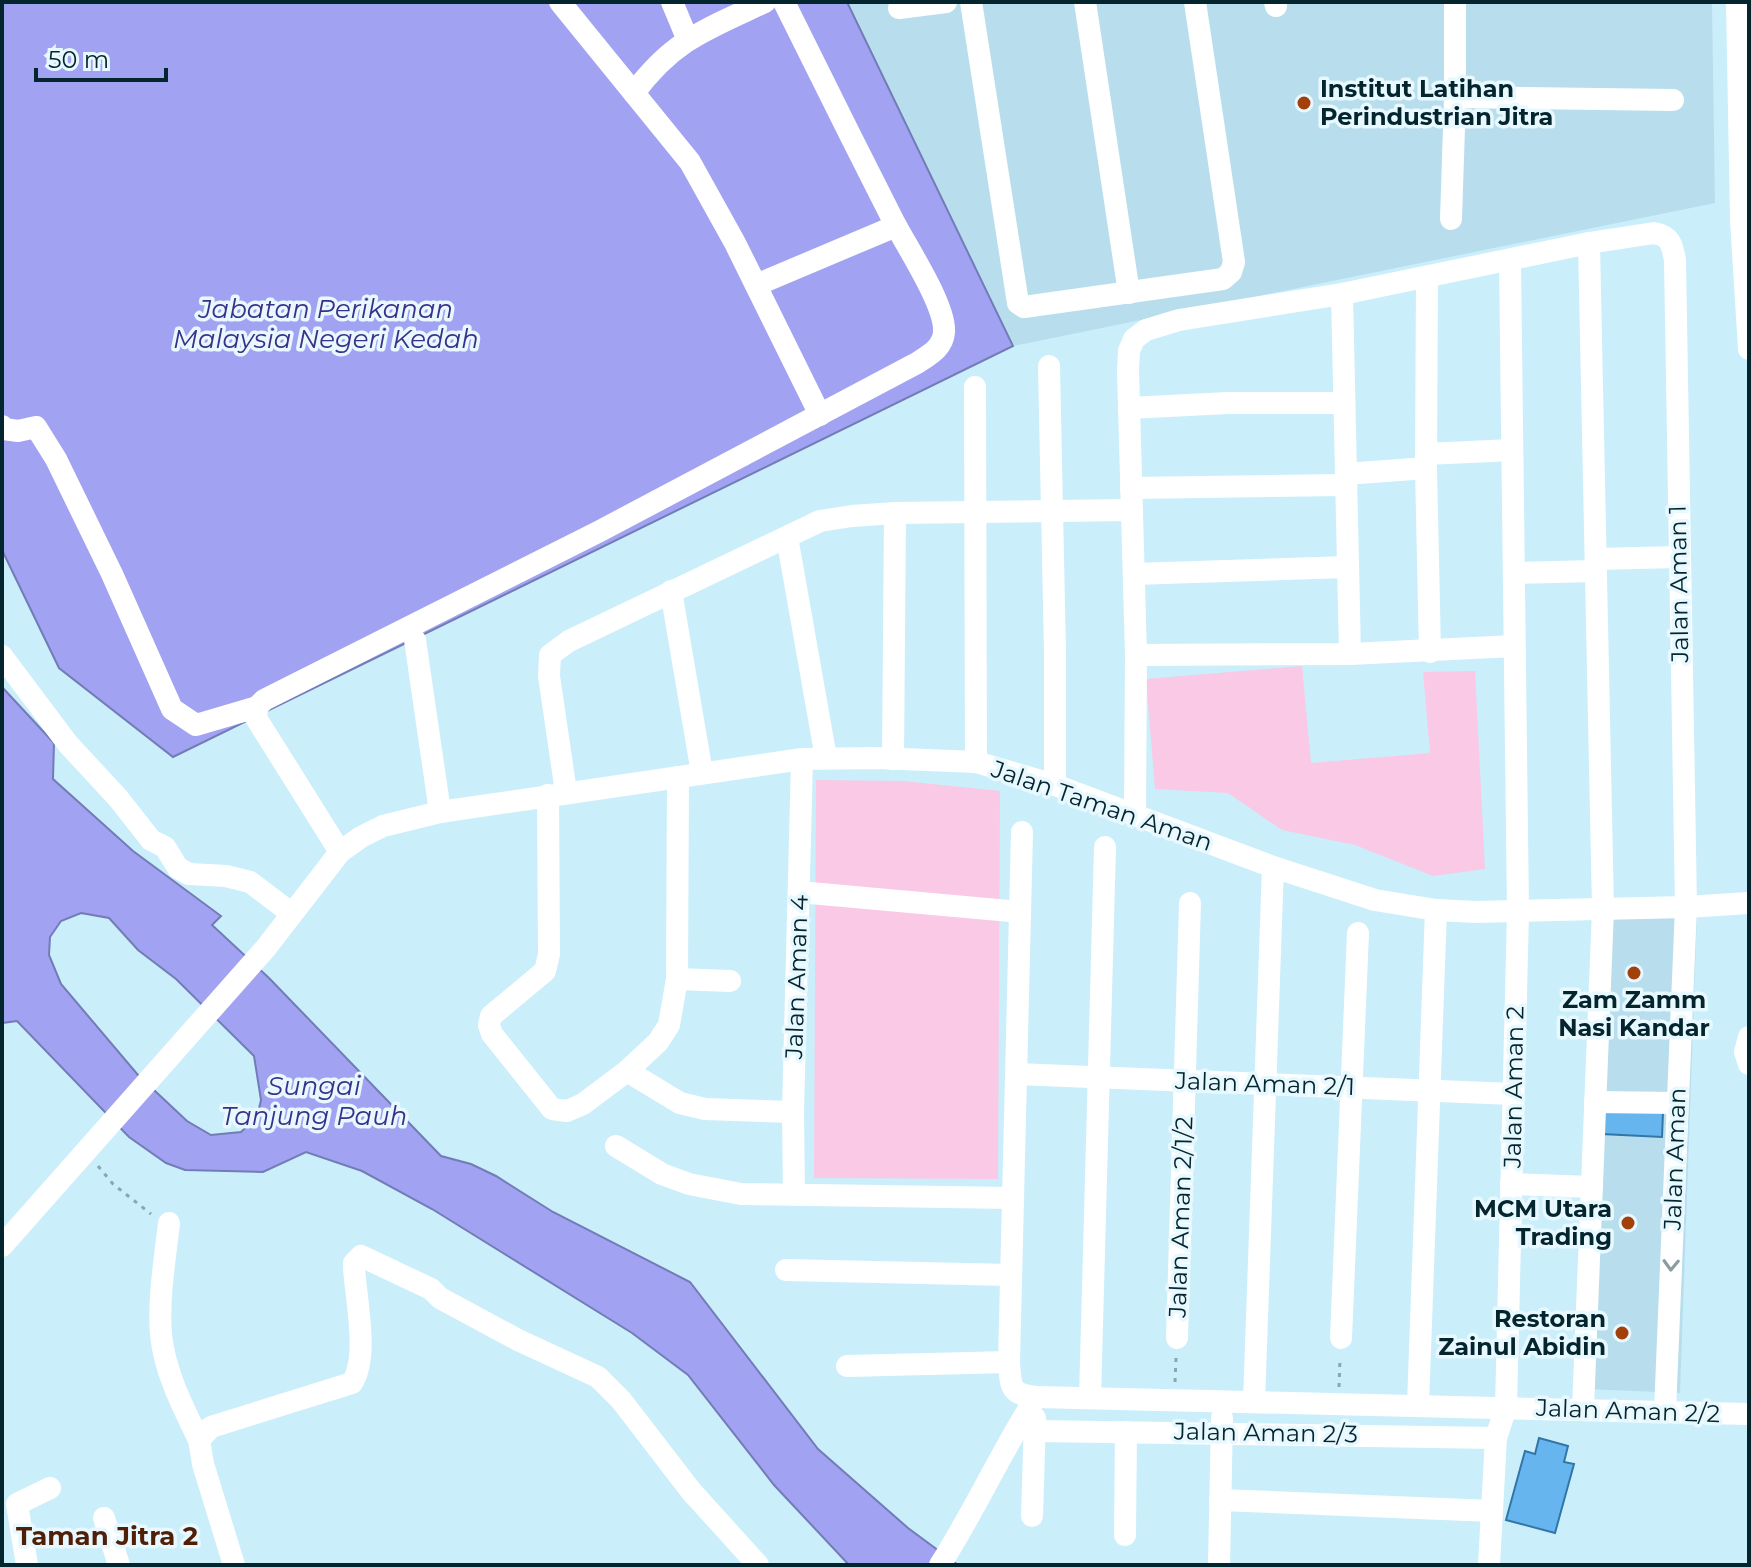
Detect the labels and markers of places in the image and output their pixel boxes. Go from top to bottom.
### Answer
place label: Institut Latihan Perindustrian Jitra [1320,74,1553,131]
marker: Institut Latihan Perindustrian Jitra [1295,94,1313,112]
marker: Zam Zamm Nasi Kandar [1625,964,1643,982]
place label: Zam Zamm Nasi Kandar [1558,985,1710,1042]
place label: MCM Utara Trading [1474,1194,1612,1251]
marker: MCM Utara Trading [1619,1214,1637,1232]
place label: Restoran Zainul Abidin [1438,1304,1606,1361]
marker: Restoran Zainul Abidin [1613,1324,1631,1342]

